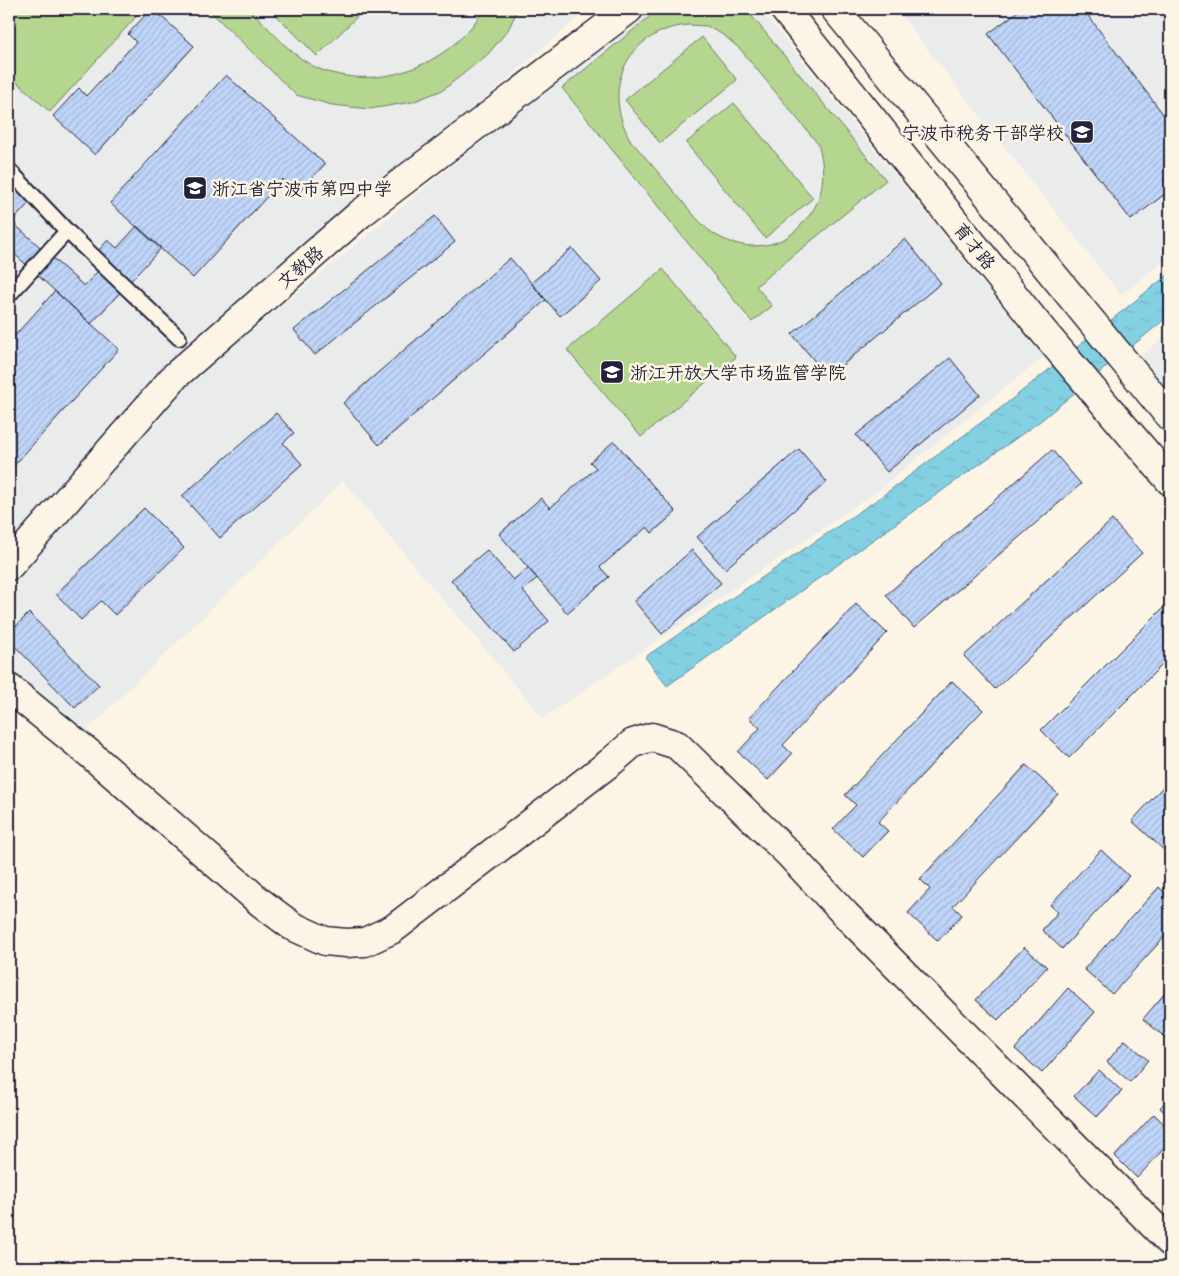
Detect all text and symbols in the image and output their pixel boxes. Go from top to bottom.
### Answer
school or university icon: 宁波市税务干部学校 [1069,119,1095,145]
place label: 宁波市税务干部学校 [902,121,1064,144]
school or university icon: 浙江省宁波市第四中学 [182,175,208,201]
place label: 浙江省宁波市第四中学 [212,177,392,200]
street label: 育才路 [949,218,1001,274]
street label: 文教路 [272,241,328,293]
school or university icon: 浙江开放大学市场监管学院 [599,359,625,385]
place label: 浙江开放大学市场监管学院 [630,361,846,384]

